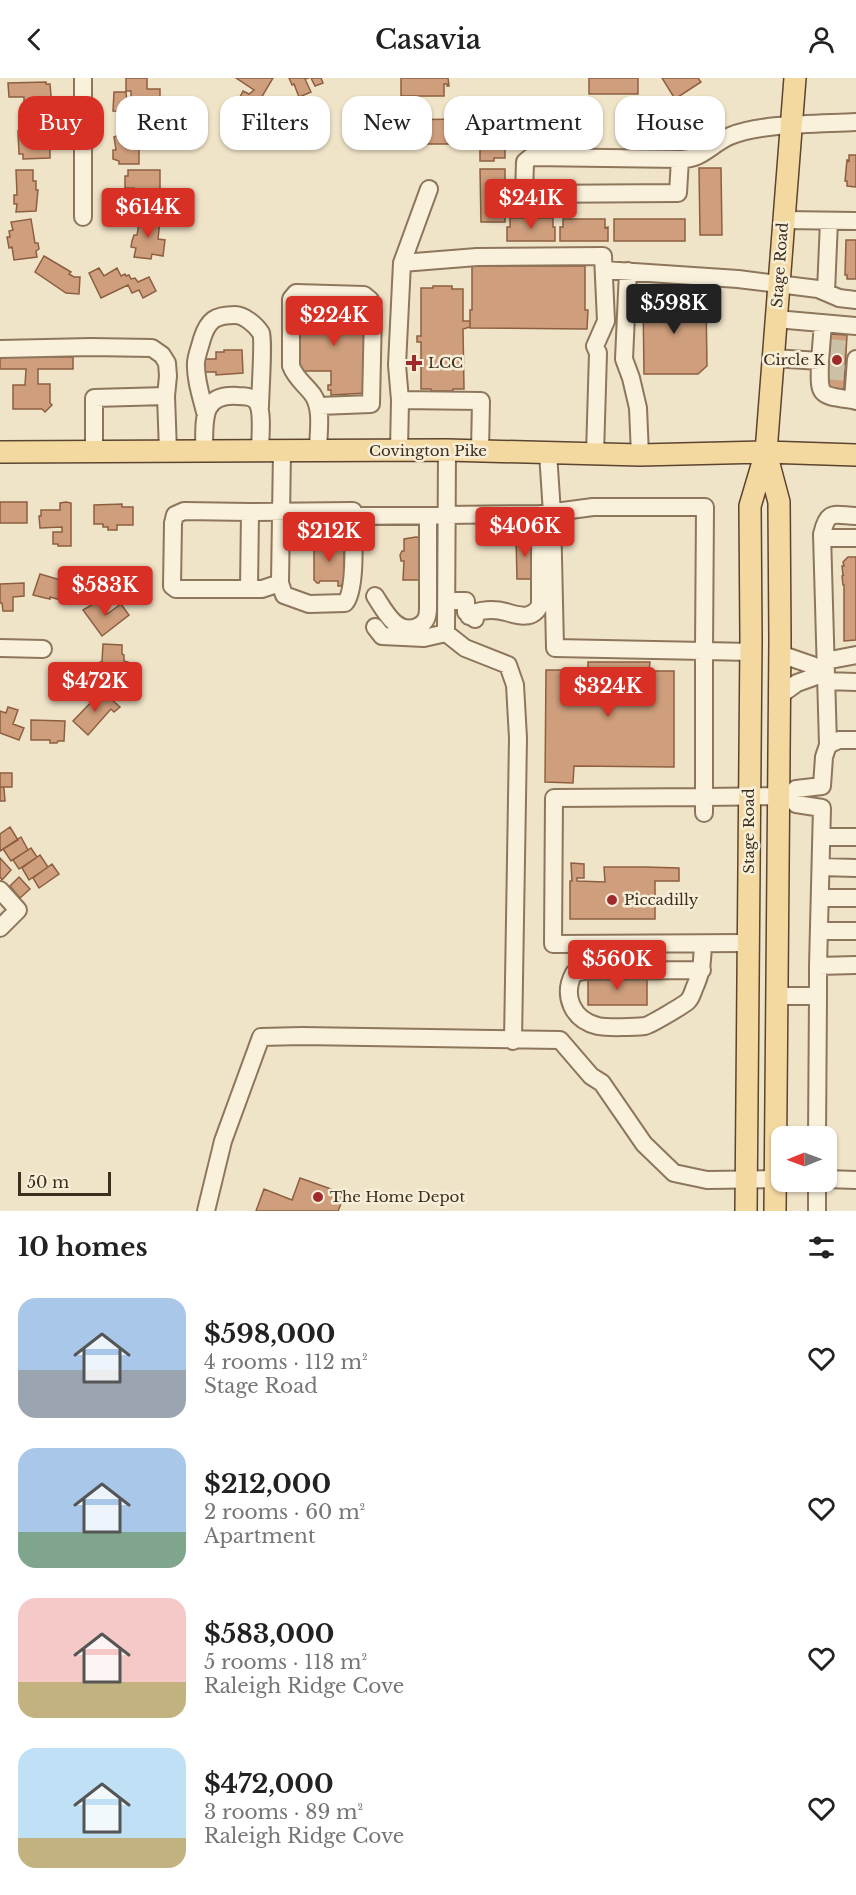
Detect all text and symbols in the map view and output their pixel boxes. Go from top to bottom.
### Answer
icon: back [18,23,51,56]
text: Casavia [375,23,481,56]
icon: person [805,23,838,56]
chip: Buy [18,96,104,150]
chip: Rent [116,96,208,150]
chip: Filters [220,96,330,150]
chip: New [342,96,432,150]
chip: Apartment [444,96,603,150]
chip: House [615,96,725,150]
pin: $241K [489,179,573,230]
text: $241K [499,186,563,210]
pin: $614K [106,188,190,239]
text: $614K [116,195,180,219]
street label: Stage Road [767,222,792,308]
pin: $598K [632,284,716,335]
text: $598K [640,291,708,315]
pin: $224K [292,296,376,347]
text: $224K [300,303,368,327]
place label: Circle K [763,350,825,369]
place label: LCC [428,353,463,372]
marker: Circle K [830,353,844,367]
marker: LCC [405,354,423,372]
street label: Covington Pike [369,441,487,460]
pin: $406K [483,507,567,558]
pin: $212K [287,512,371,563]
text: $406K [489,514,561,538]
text: $212K [297,519,361,543]
pin: $583K [63,566,147,617]
text: $583K [72,573,138,597]
pin: $472K [53,662,137,713]
pin: $324K [566,667,650,718]
text: $472K [62,669,128,693]
text: $324K [574,674,642,698]
street label: Stage Road [739,788,758,874]
place label: Piccadilly [624,890,699,909]
marker: Piccadilly [605,893,619,907]
pin: $560K [575,940,659,991]
text: $560K [582,947,652,971]
north arrow [771,1126,837,1192]
map controls [771,1126,837,1192]
scale bar [18,1169,111,1196]
text: 50 m [27,1172,69,1192]
place label: The Home Depot [330,1187,465,1206]
marker: The Home Depot [311,1190,325,1204]
text: 10 homes [18,1231,148,1263]
icon: filters [805,1231,838,1264]
text: $598,000 [204,1318,335,1350]
icon: home [66,1322,138,1394]
icon: heart [805,1342,838,1375]
text: 4 rooms · 112 m² [204,1350,368,1374]
text: Stage Road [204,1374,318,1398]
text: $212,000 [204,1468,331,1500]
icon: home [66,1472,138,1544]
icon: heart [805,1492,838,1525]
text: 2 rooms · 60 m² [204,1500,365,1524]
text: Apartment [204,1524,315,1548]
text: $583,000 [204,1618,334,1650]
icon: home [66,1622,138,1694]
icon: heart [805,1642,838,1675]
text: 5 rooms · 118 m² [204,1650,367,1674]
text: Raleigh Ridge Cove [204,1674,404,1698]
text: $472,000 [204,1768,334,1800]
icon: home [66,1772,138,1844]
icon: heart [805,1792,838,1825]
text: 3 rooms · 89 m² [204,1800,363,1824]
text: Raleigh Ridge Cove [204,1824,404,1848]

